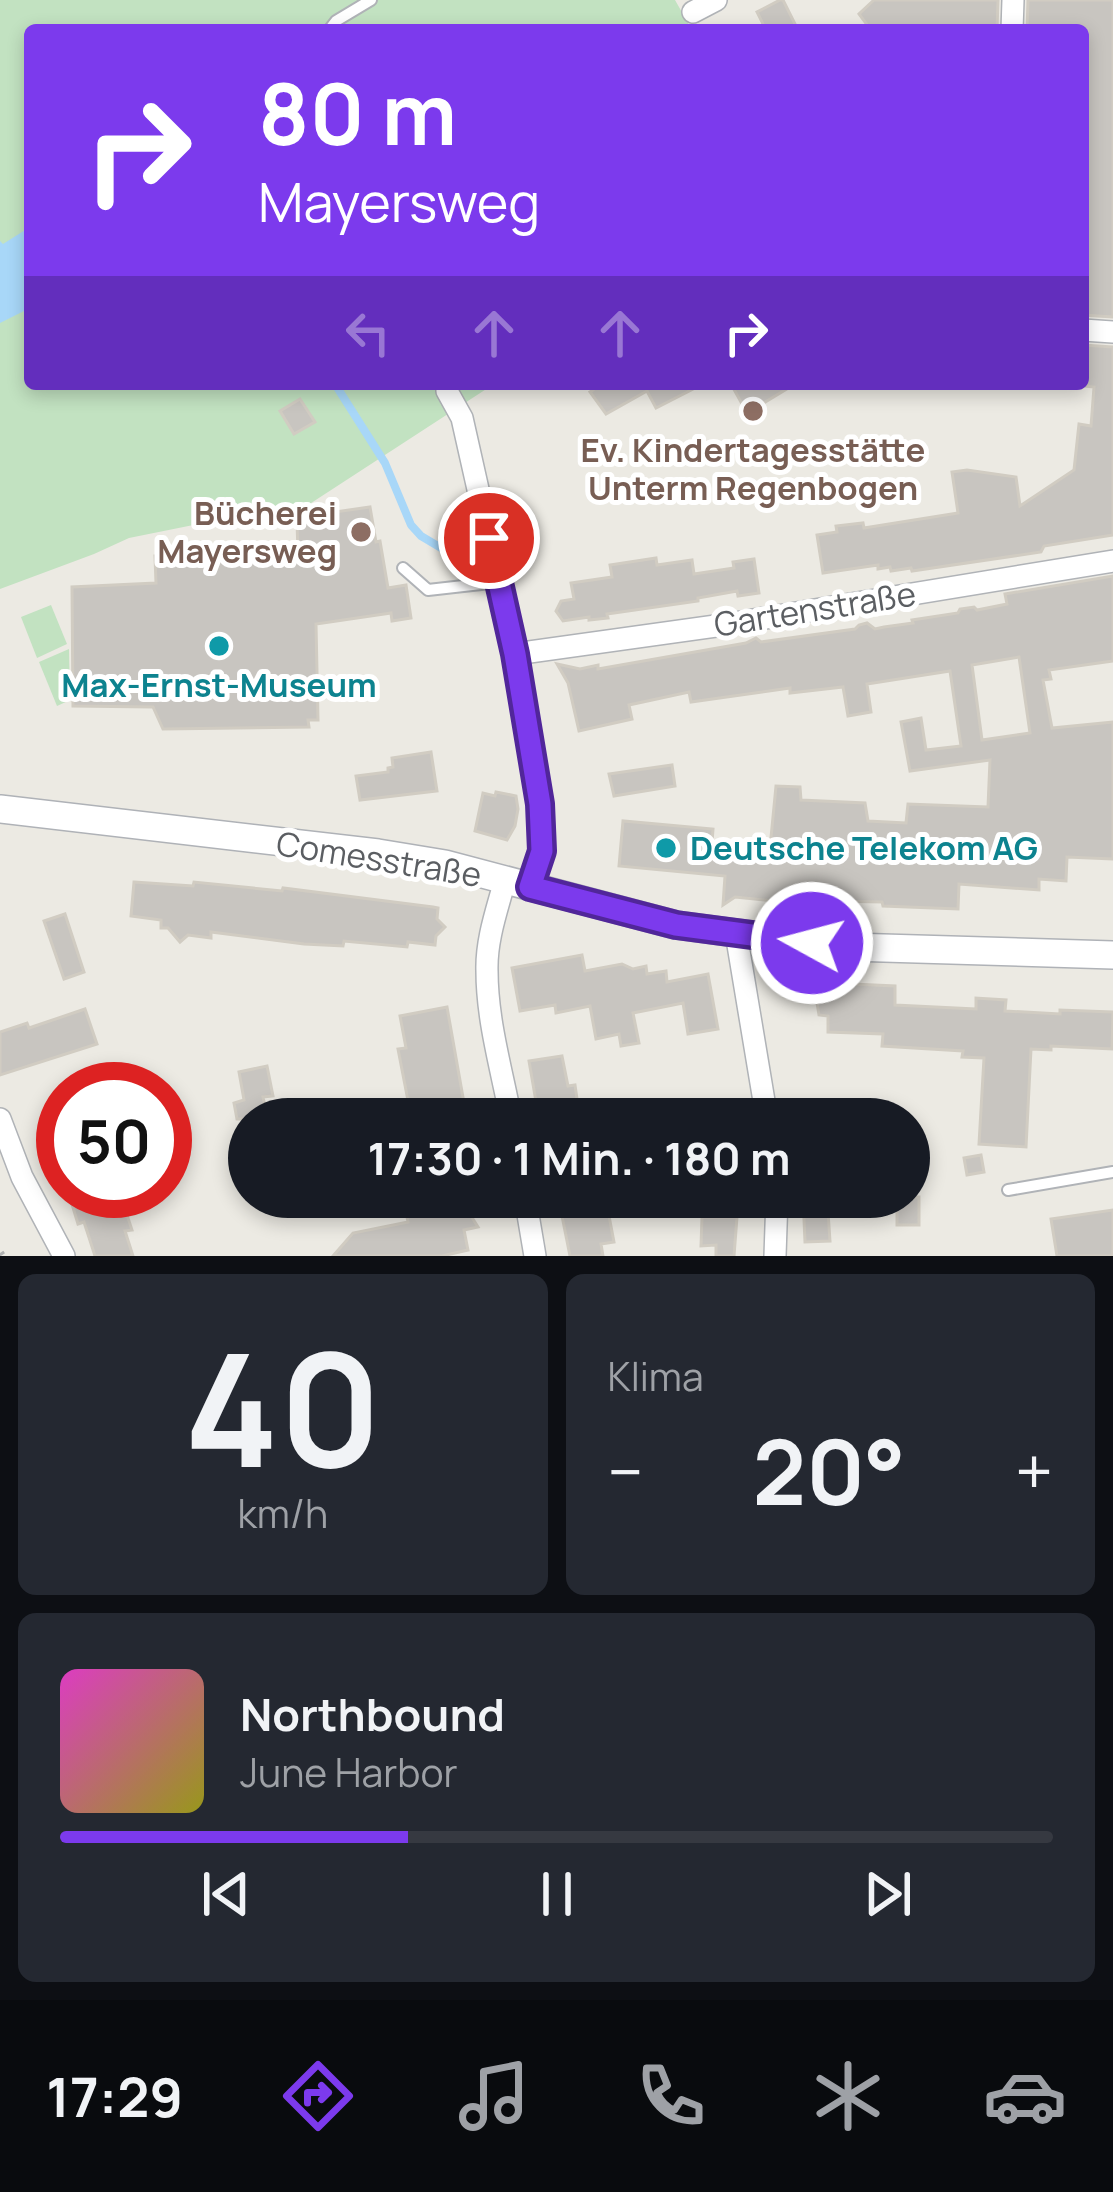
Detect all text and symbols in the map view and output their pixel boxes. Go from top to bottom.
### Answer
text: 80 m [258,55,457,170]
icon: right [60,72,216,228]
text: Mayersweg [258,164,540,238]
icon: left [335,300,401,366]
icon: ahead [461,300,527,366]
icon: ahead [587,300,653,366]
icon: right [713,300,779,366]
marker: Ev. Kindertagesstätte Unterm Regenbogen [740,398,766,424]
place label: Ev. Kindertagesstätte Unterm Regenbogen [581,427,925,510]
pin [438,487,540,589]
place label: Bücherei Mayersweg [157,490,337,573]
icon: arrive [456,505,522,571]
marker: Bücherei Mayersweg [348,519,374,545]
street label: Gartenstraße [711,570,919,647]
marker: Max-Ernst-Museum [206,633,232,659]
place label: Max-Ernst-Museum [61,662,377,707]
street label: Comesstraße [273,820,485,897]
place label: Deutsche Telekom AG [690,825,1038,870]
marker: Deutsche Telekom AG [653,835,679,861]
position arrow [749,880,875,1006]
speed limit sign: 50 [36,1062,192,1218]
text: 17:30 · 1 Min. · 180 m [368,1127,790,1189]
text: 40 [184,1301,382,1514]
text: Klima [608,1349,704,1403]
text: 20° [752,1409,906,1532]
text: − [608,1426,643,1516]
text: + [1015,1426,1053,1516]
text: km/h [237,1486,328,1540]
text: Northbound [240,1683,505,1745]
text: June Harbor [240,1745,458,1799]
icon: previous [193,1861,259,1927]
icon: pause [524,1861,590,1927]
icon: next [855,1861,921,1927]
icon: directions [276,2054,360,2138]
icon: music [452,2054,536,2138]
icon: phone [629,2054,713,2138]
icon: climate [806,2054,890,2138]
icon: car [983,2054,1067,2138]
text: 17:29 [46,2059,183,2133]

